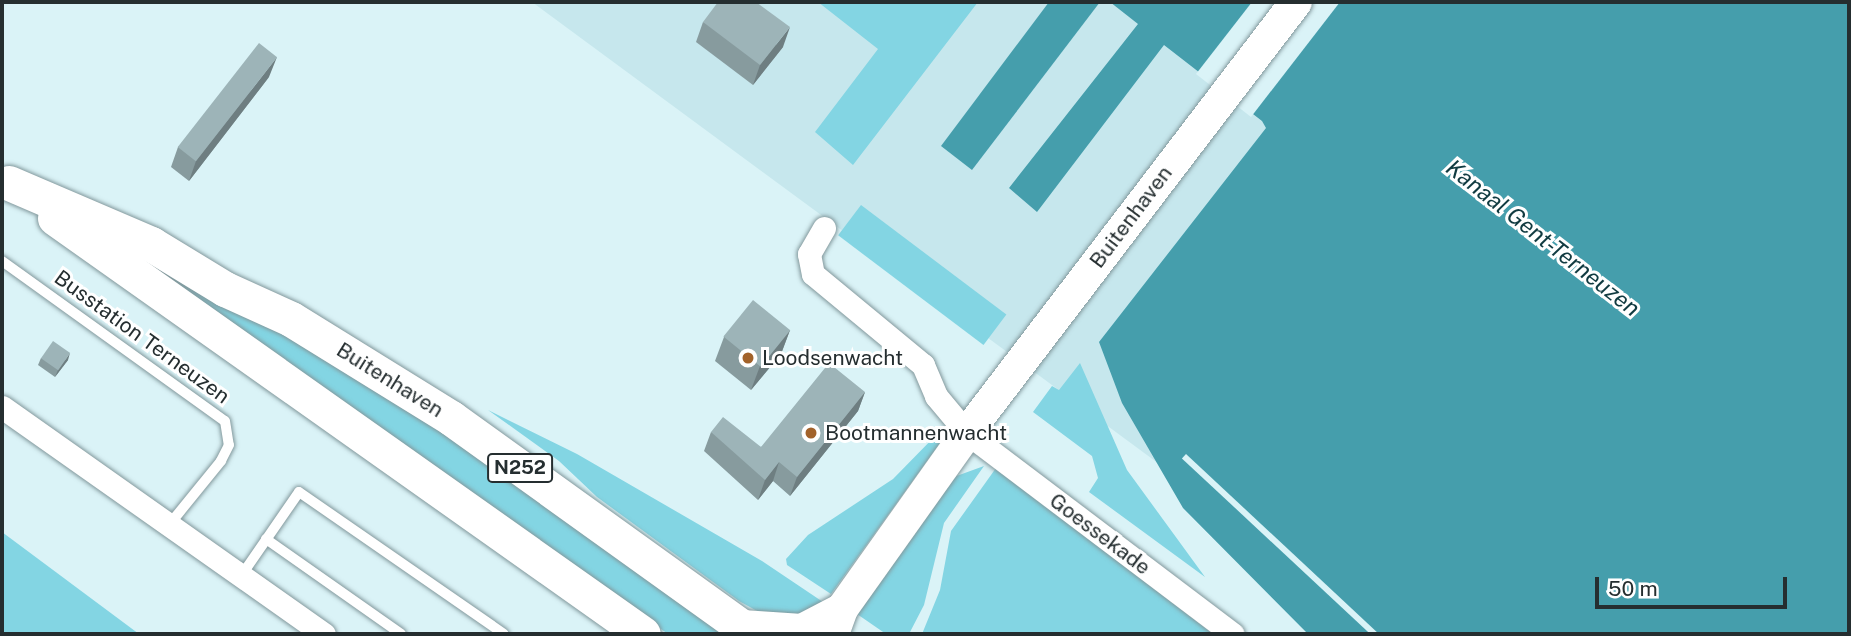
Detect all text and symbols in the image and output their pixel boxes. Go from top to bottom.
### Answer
water label: Kanaal Gent-Terneuzen [1441,154,1645,322]
street label: Buitenhaven [1084,161,1178,273]
street label: Busstation Terneuzen [50,265,234,409]
street label: Buitenhaven [332,337,448,423]
place label: Loodsenwacht [762,345,903,371]
marker: Loodsenwacht [740,350,756,366]
place label: Bootmannenwacht [825,420,1007,446]
marker: Bootmannenwacht [803,425,819,441]
road number: N252 [487,453,553,484]
street label: Goessekade [1045,488,1155,580]
scale bar [1599,562,1792,606]
text: 50 m [1608,576,1658,601]

